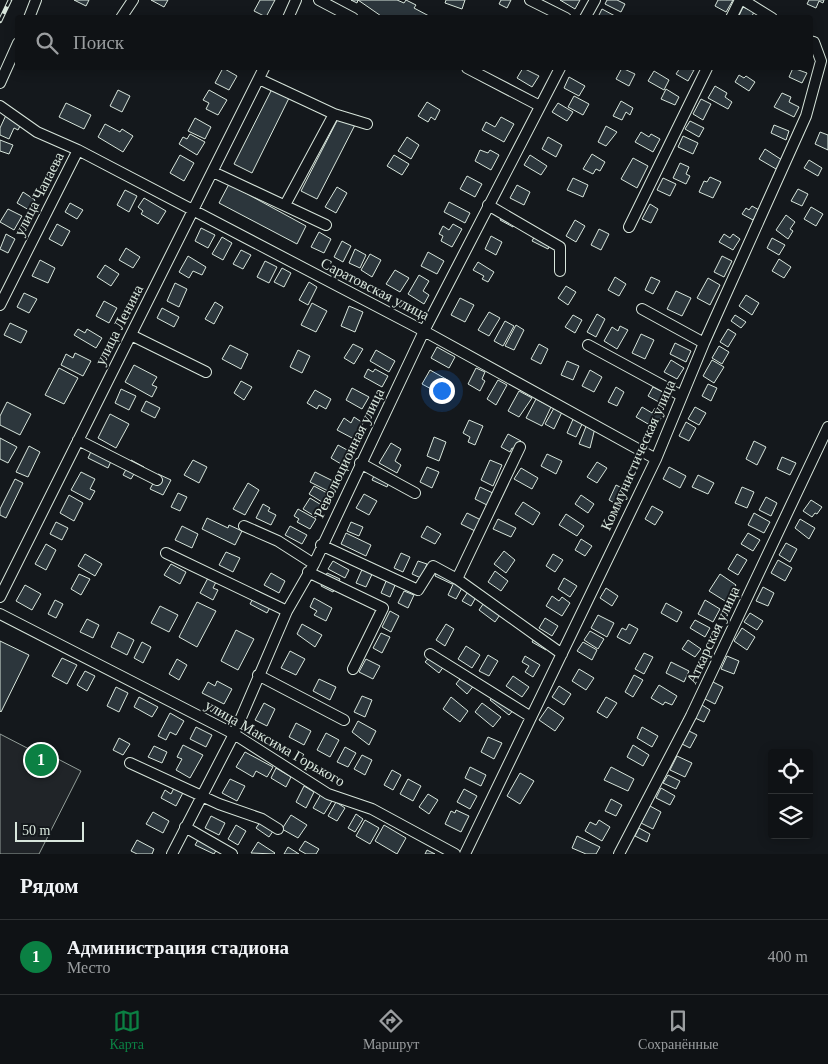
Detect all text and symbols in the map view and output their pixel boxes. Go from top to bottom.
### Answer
search box [15,15,813,70]
icon: search [33,29,61,57]
text: Поиск [73,32,124,53]
street label: улица Чапаева [11,149,67,239]
street label: Саратовская улица [318,255,432,323]
street label: улица Ленина [92,282,146,368]
street label: Коммунистическая улица [598,377,679,533]
your location [429,378,455,404]
street label: Революционная улица [311,385,387,520]
street label: Аткарская улица [683,583,743,686]
street label: улица Максима Горького [202,696,348,790]
pin: 1 [25,741,57,779]
map controls [768,749,813,839]
button: locate [768,749,813,794]
button: layers [768,794,813,839]
scale bar [15,819,84,842]
text: 50 m [22,823,50,838]
text: Рядом [20,874,79,898]
text: Администрация стадиона [67,937,289,958]
text: 1 [32,948,40,965]
text: 400 m [768,948,808,965]
text: Место [67,959,110,976]
tab: Карта [109,1007,144,1053]
tab: Маршрут [363,1007,419,1053]
tab: Сохранённые [638,1007,719,1053]

